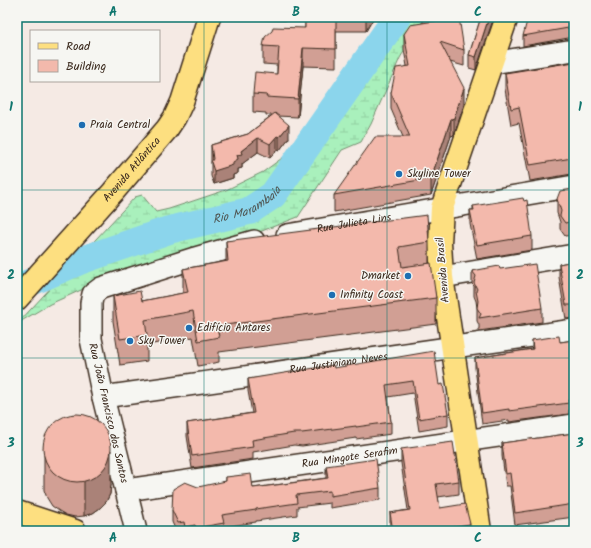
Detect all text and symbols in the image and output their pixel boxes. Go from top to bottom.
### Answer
text: A [109,2,117,23]
text: B [292,2,300,23]
text: C [474,2,482,23]
legend [30,30,160,82]
text: Road [66,37,91,56]
text: Building [66,57,106,76]
text: 1 [9,97,13,118]
text: 1 [578,97,582,118]
place label: Praia Central [90,116,150,134]
marker: Praia Central [77,120,87,130]
street label: Avenida Atlântica [99,133,165,207]
place label: Skyline Tower [407,165,472,183]
marker: Skyline Tower [394,169,404,179]
water label: Rio Marambaia [211,181,287,229]
street label: Rua Julieta Lins [315,208,393,239]
street label: Avenida Brasil [431,236,455,303]
text: 2 [7,265,15,286]
text: 2 [576,265,584,286]
place label: Dmarket [361,267,401,285]
marker: Dmarket [403,271,413,281]
place label: Infinity Coast [340,286,404,304]
marker: Infinity Coast [327,290,337,300]
place label: Edifício Antares [197,319,271,337]
marker: Edifício Antares [184,323,194,333]
place label: Sky Tower [138,332,187,350]
marker: Sky Tower [125,336,135,346]
street label: Rua João Francisco dos Santos [83,341,133,485]
street label: Rua Justiniano Neves [288,348,389,379]
text: 3 [6,433,15,454]
text: 3 [575,433,584,454]
street label: Rua Mingote Serafim [301,442,399,473]
text: A [109,528,117,548]
text: B [292,528,300,548]
text: C [474,528,482,548]

